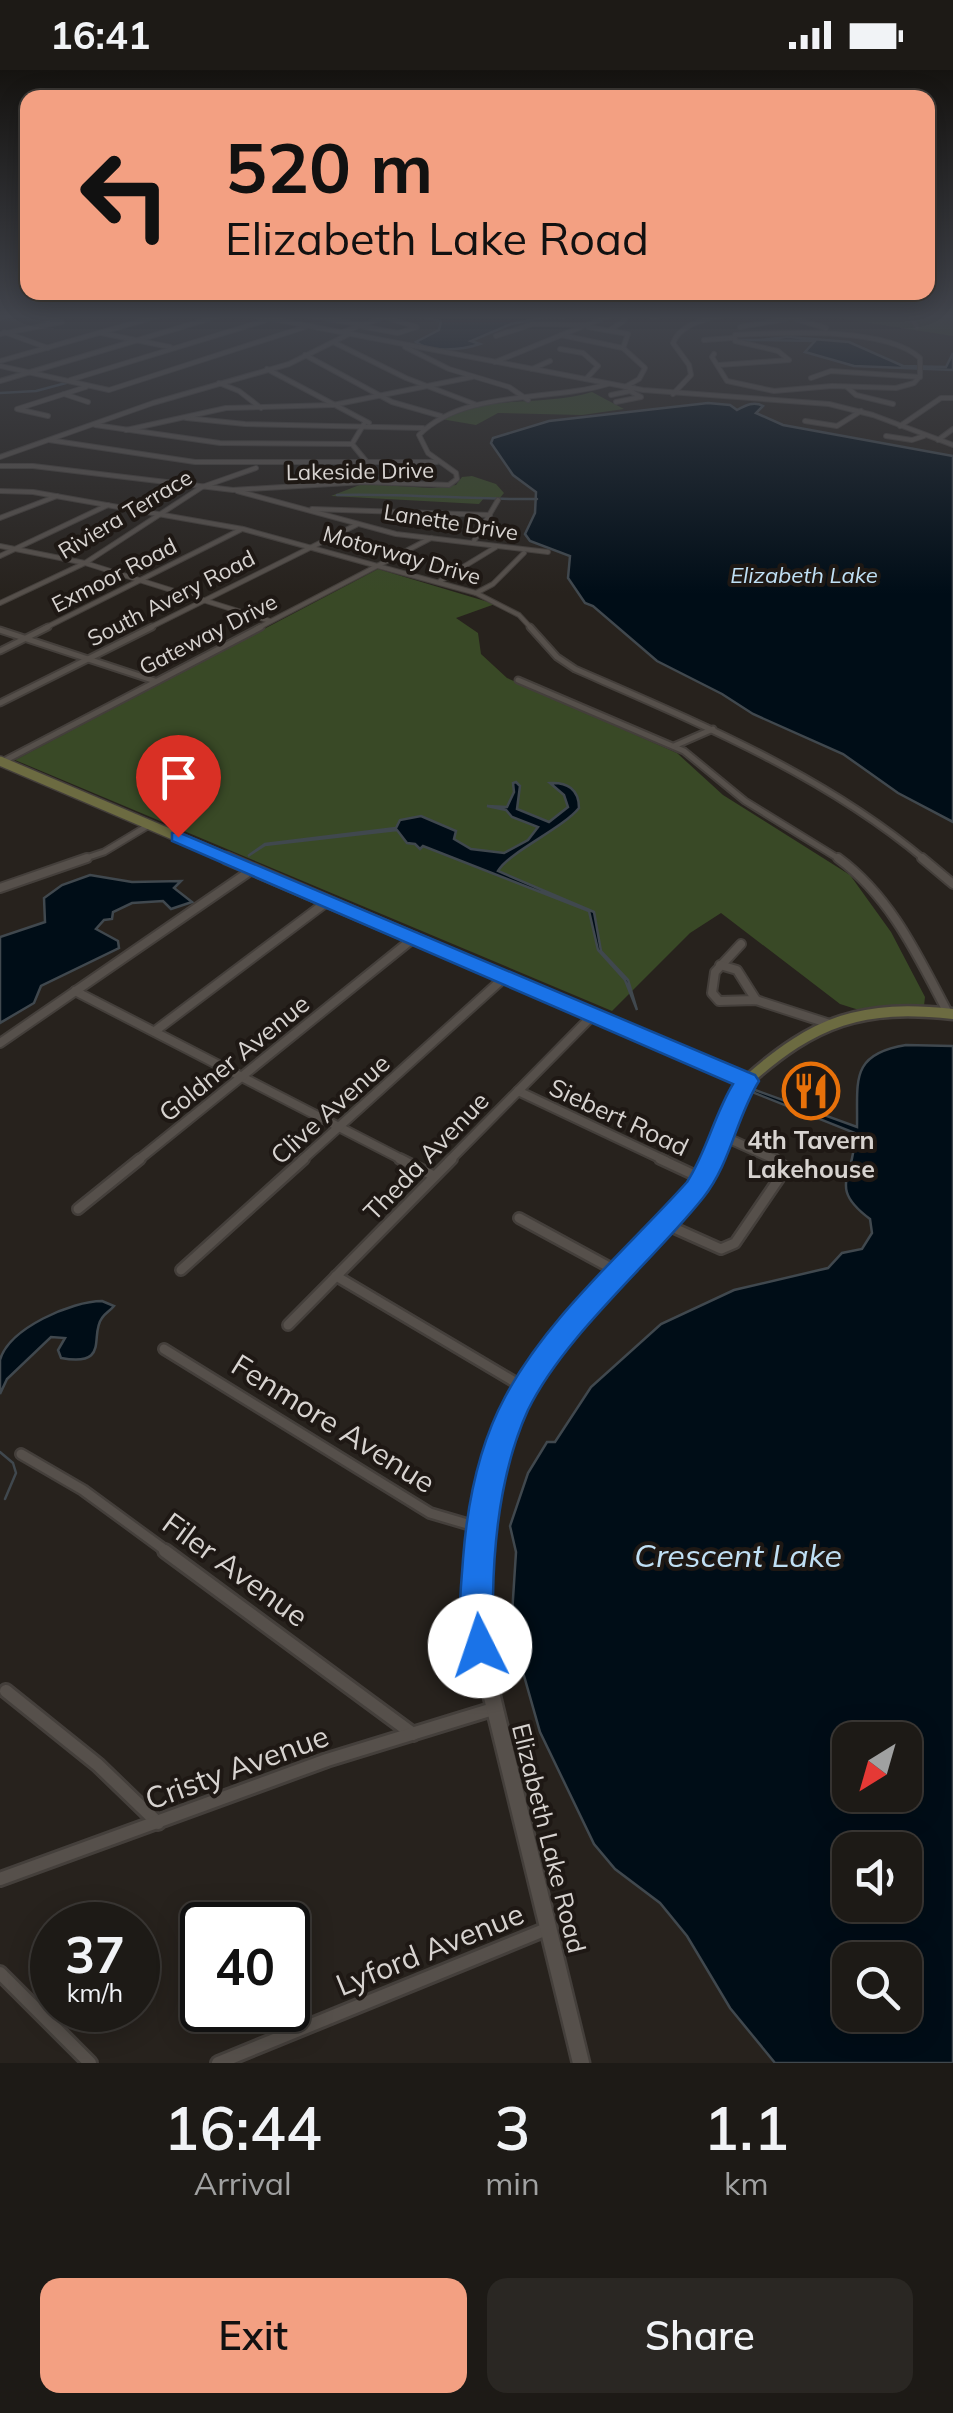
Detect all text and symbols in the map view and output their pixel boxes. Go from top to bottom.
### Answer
text: 16:41 [50,11,151,59]
text: 520 m [225,123,433,211]
icon: left [60,130,190,260]
text: Elizabeth Lake Road [225,210,649,266]
street label: Lakeside Drive [286,456,434,486]
street label: Riviera Terrace [53,463,197,565]
street label: Lanette Drive [382,498,520,546]
street label: Motorway Drive [320,519,484,591]
street label: Exmoor Road [47,531,181,619]
street label: South Avery Road [82,544,260,652]
water label: Elizabeth Lake [730,561,878,589]
street label: Gateway Drive [134,587,282,681]
pin [136,735,221,838]
icon: arrive [151,750,206,805]
street label: Goldner Avenue [152,988,315,1128]
street label: Clive Avenue [264,1047,396,1170]
restaurant icon: 4th Tavern Lakehouse [781,1061,841,1121]
street label: Siebert Road [545,1071,694,1162]
street label: Theda Avenue [356,1085,495,1226]
place label: 4th Tavern Lakehouse [747,1124,875,1184]
street label: Fenmore Avenue [225,1345,442,1501]
street label: Filer Avenue [155,1504,316,1635]
water label: Crescent Lake [634,1535,842,1575]
position arrow [428,1594,532,1698]
street label: Cristy Avenue [140,1716,333,1818]
street label: Elizabeth Lake Road [506,1720,593,1956]
north arrow [832,1722,922,1812]
map controls [832,1722,922,2032]
button: sound [832,1832,922,1922]
street label: Lyford Avenue [330,1894,529,2004]
speed limit sign: 40 [180,1902,310,2032]
text: 37 [65,1923,125,1986]
button: search [832,1942,922,2032]
text: km/h [67,1977,123,2008]
text: 16:44 [164,2090,322,2165]
text: 3 [495,2090,531,2165]
text: 1.1 [703,2090,789,2165]
text: Arrival [194,2163,292,2203]
text: min [485,2163,540,2203]
text: km [724,2163,769,2203]
button: Exit [40,2278,467,2393]
button: Share [487,2278,913,2393]

